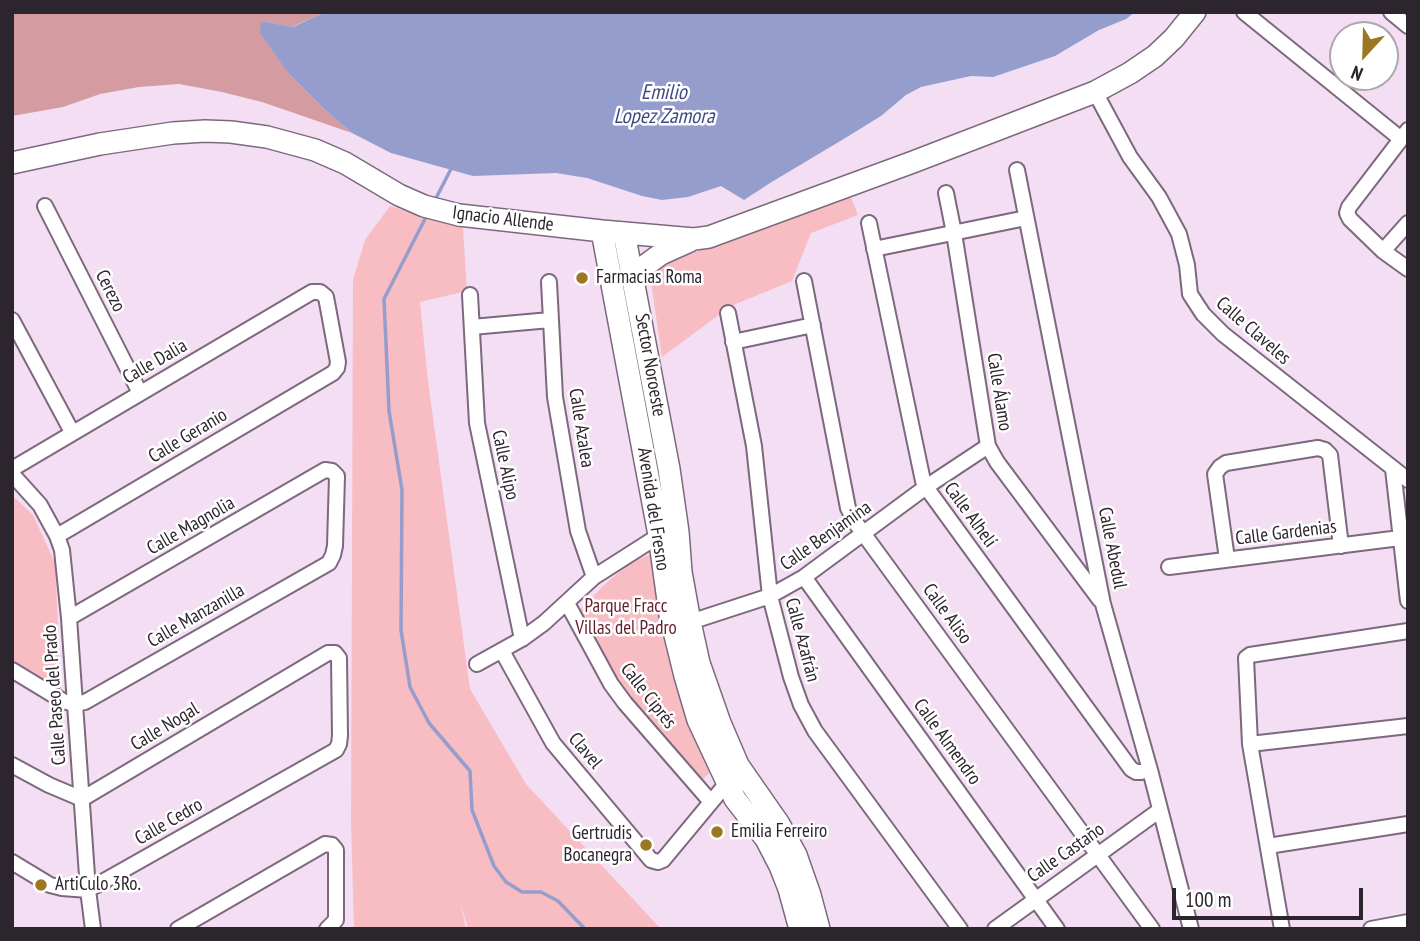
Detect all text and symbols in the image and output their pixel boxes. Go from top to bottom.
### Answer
north arrow [1329,21,1399,91]
text: N [1348,61,1366,87]
water label: Emilio Lopez Zamora [614,80,714,130]
street label: Ignacio Allende [451,201,555,237]
street label: Cerezo [90,266,130,316]
place label: Farmacias Roma [596,267,702,289]
marker: Farmacias Roma [574,270,590,286]
street label: Calle Claveles [1211,292,1295,370]
street label: Sector Noroeste [630,312,670,418]
street label: Calle Dalia [119,335,191,389]
street label: Calle Álamo [982,352,1016,432]
street label: Calle Azalea [564,387,598,469]
street label: Calle Geranio [145,404,231,468]
street label: Calle Alipo [486,428,524,502]
street label: Avenida del Fresno [632,446,674,572]
street label: Calle Alhelí [939,478,1001,552]
street label: Calle Magnolia [143,492,239,560]
street label: Calle Benjamina [776,496,876,576]
street label: Calle Abedul [1093,505,1131,591]
street label: Calle Gardenias [1234,516,1338,550]
street label: Calle Manzanilla [143,579,249,653]
street label: Calle Aliso [918,579,976,649]
park label: Parque Fracc Villas del Padro [575,596,677,640]
street label: Calle Azafrán [780,596,824,684]
street label: Calle Paseo del Prado [39,624,71,766]
street label: Calle Ciprés [615,659,681,733]
street label: Calle Almendro [908,695,986,789]
street label: Calle Nogal [127,698,203,756]
street label: Clavel [563,728,607,774]
street label: Calle Cedro [131,794,207,850]
street label: Calle Castaño [1023,818,1109,888]
place label: Emilia Ferreiro [731,821,827,843]
place label: Gertrudis Bocanegra [563,823,632,867]
marker: Emilia Ferreiro [709,824,725,840]
marker: Gertrudis Bocanegra [638,837,654,853]
place label: ArtiCulo 3Ro. [55,874,141,896]
scale bar [1175,874,1366,918]
marker: ArtiCulo 3Ro. [33,877,49,893]
text: 100 m [1185,886,1231,913]

